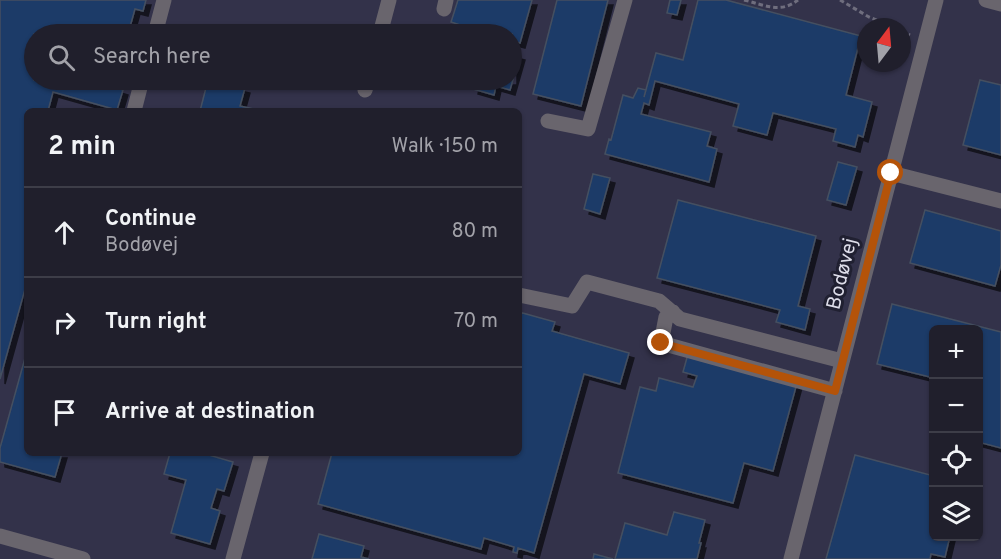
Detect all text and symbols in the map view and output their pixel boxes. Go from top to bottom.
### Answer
north arrow [857,18,911,72]
search box [24,24,522,90]
icon: search [45,41,78,74]
text: Search here [93,44,211,71]
text: 2 min [48,131,116,164]
text: Walk · 150 m [392,134,498,160]
route start [877,159,903,185]
text: Continue [105,206,196,233]
icon: ahead [48,216,81,249]
text: 80 m [452,219,498,245]
text: Bodøvej [105,233,178,259]
street label: Bodøvej [822,235,864,313]
icon: right [48,306,81,339]
text: Turn right [105,309,207,336]
text: 70 m [454,309,498,335]
map controls [929,325,983,541]
button: + [929,325,983,379]
route end [647,329,673,355]
button: − [929,379,983,433]
icon: arrive [48,396,81,429]
text: Arrive at destination [105,399,315,426]
button: locate [929,433,983,487]
button: layers [929,487,983,541]

